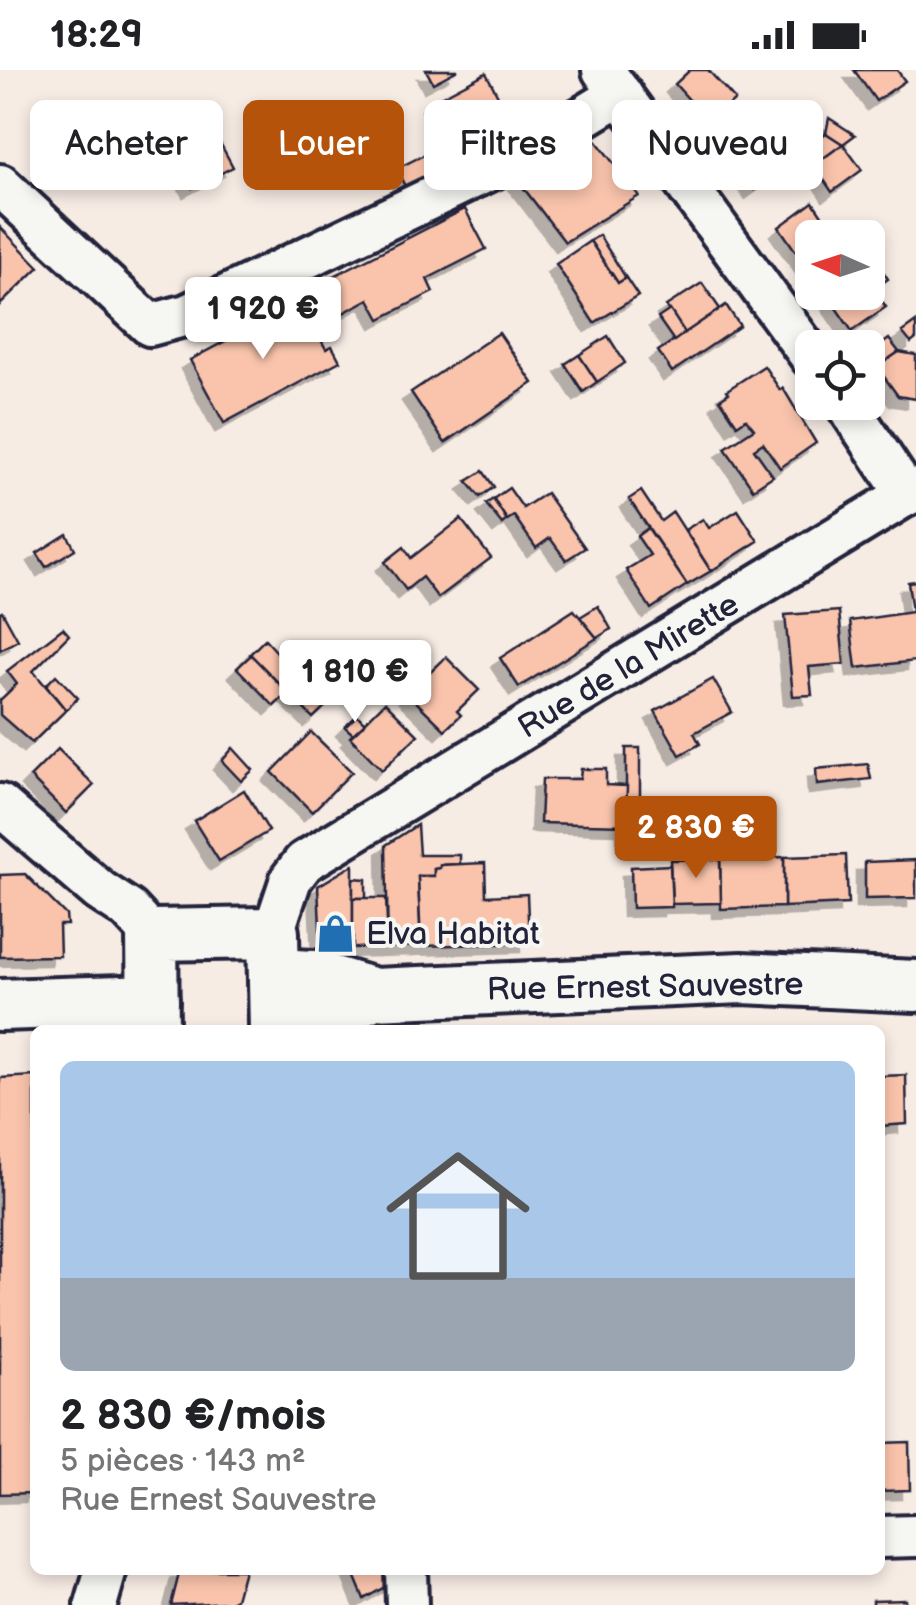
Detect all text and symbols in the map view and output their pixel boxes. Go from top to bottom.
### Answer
text: 18:29 [50,13,143,58]
chip: Acheter [30,100,223,190]
chip: Louer [243,100,404,190]
chip: Filtres [424,100,592,190]
chip: Nouveau [612,100,823,190]
north arrow [795,220,885,310]
map controls [795,220,885,420]
pin: 1 920 € [171,277,355,362]
text: 1 920 € [207,290,319,329]
button: locate [795,330,885,420]
street label: Rue de la Mirette [511,585,746,748]
pin: 1 810 € [263,640,447,725]
text: 1 810 € [301,653,409,692]
pin: 2 830 € [604,796,788,881]
text: 2 830 € [637,809,755,848]
shop icon: Elva Habitat [315,912,357,954]
place label: Elva Habitat [366,915,540,954]
street label: Rue Ernest Sauvestre [487,965,804,1010]
icon: home [368,1126,548,1306]
text: 2 830 €/mois [60,1391,326,1442]
text: 5 pièces · 143 m² [60,1442,306,1481]
text: Rue Ernest Sauvestre [60,1481,376,1520]

